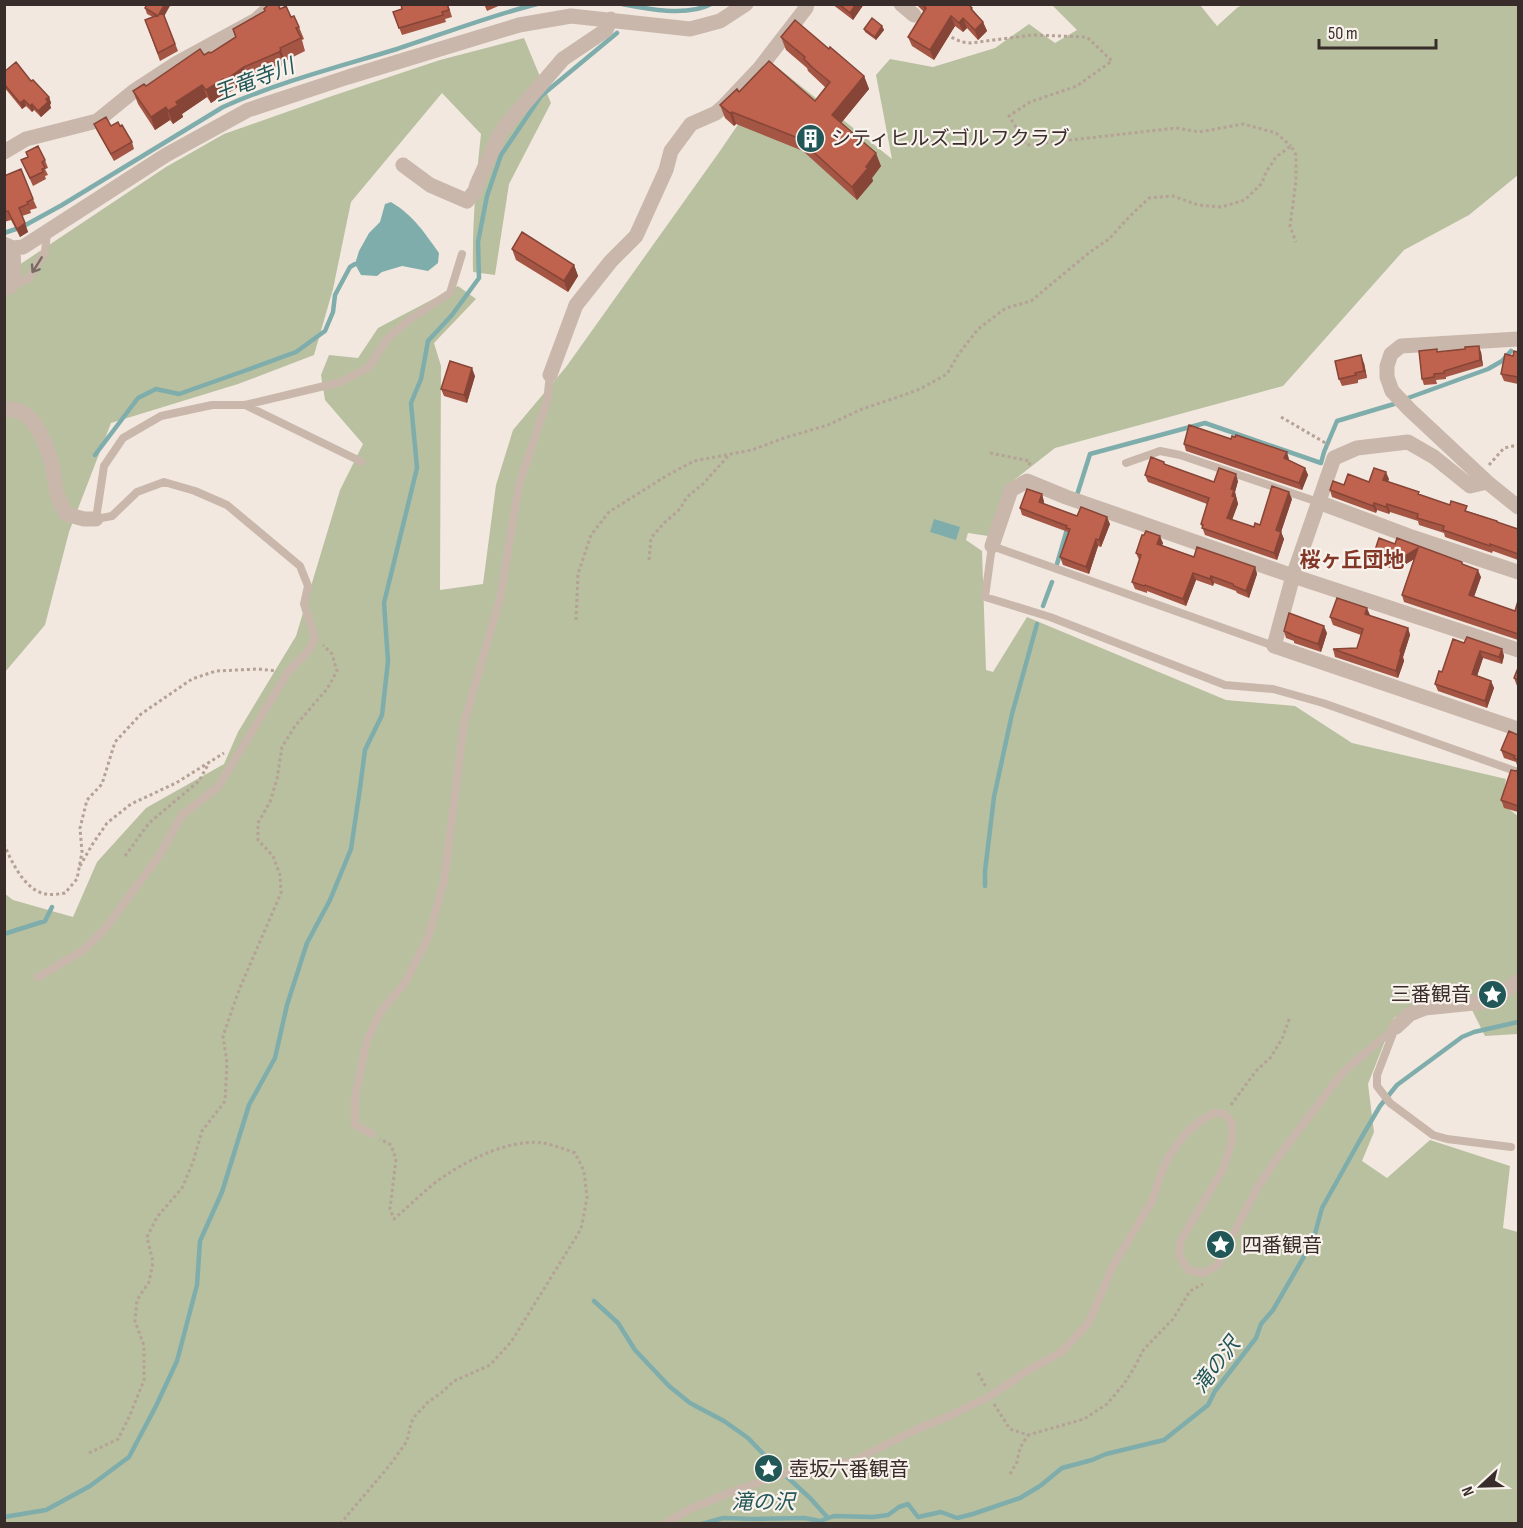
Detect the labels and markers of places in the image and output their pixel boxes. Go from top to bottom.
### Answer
building icon: シティヒルズゴルフクラブ [794,122,826,154]
place label: シティヒルズゴルフクラブ [831,127,1070,151]
place icon: 三番観音 [1476,978,1508,1010]
place label: 三番観音 [1391,983,1471,1007]
place icon: 四番観音 [1205,1229,1237,1261]
place label: 四番観音 [1242,1234,1322,1258]
place icon: 壺坂六番観音 [752,1453,784,1485]
place label: 壺坂六番観音 [789,1458,909,1482]

